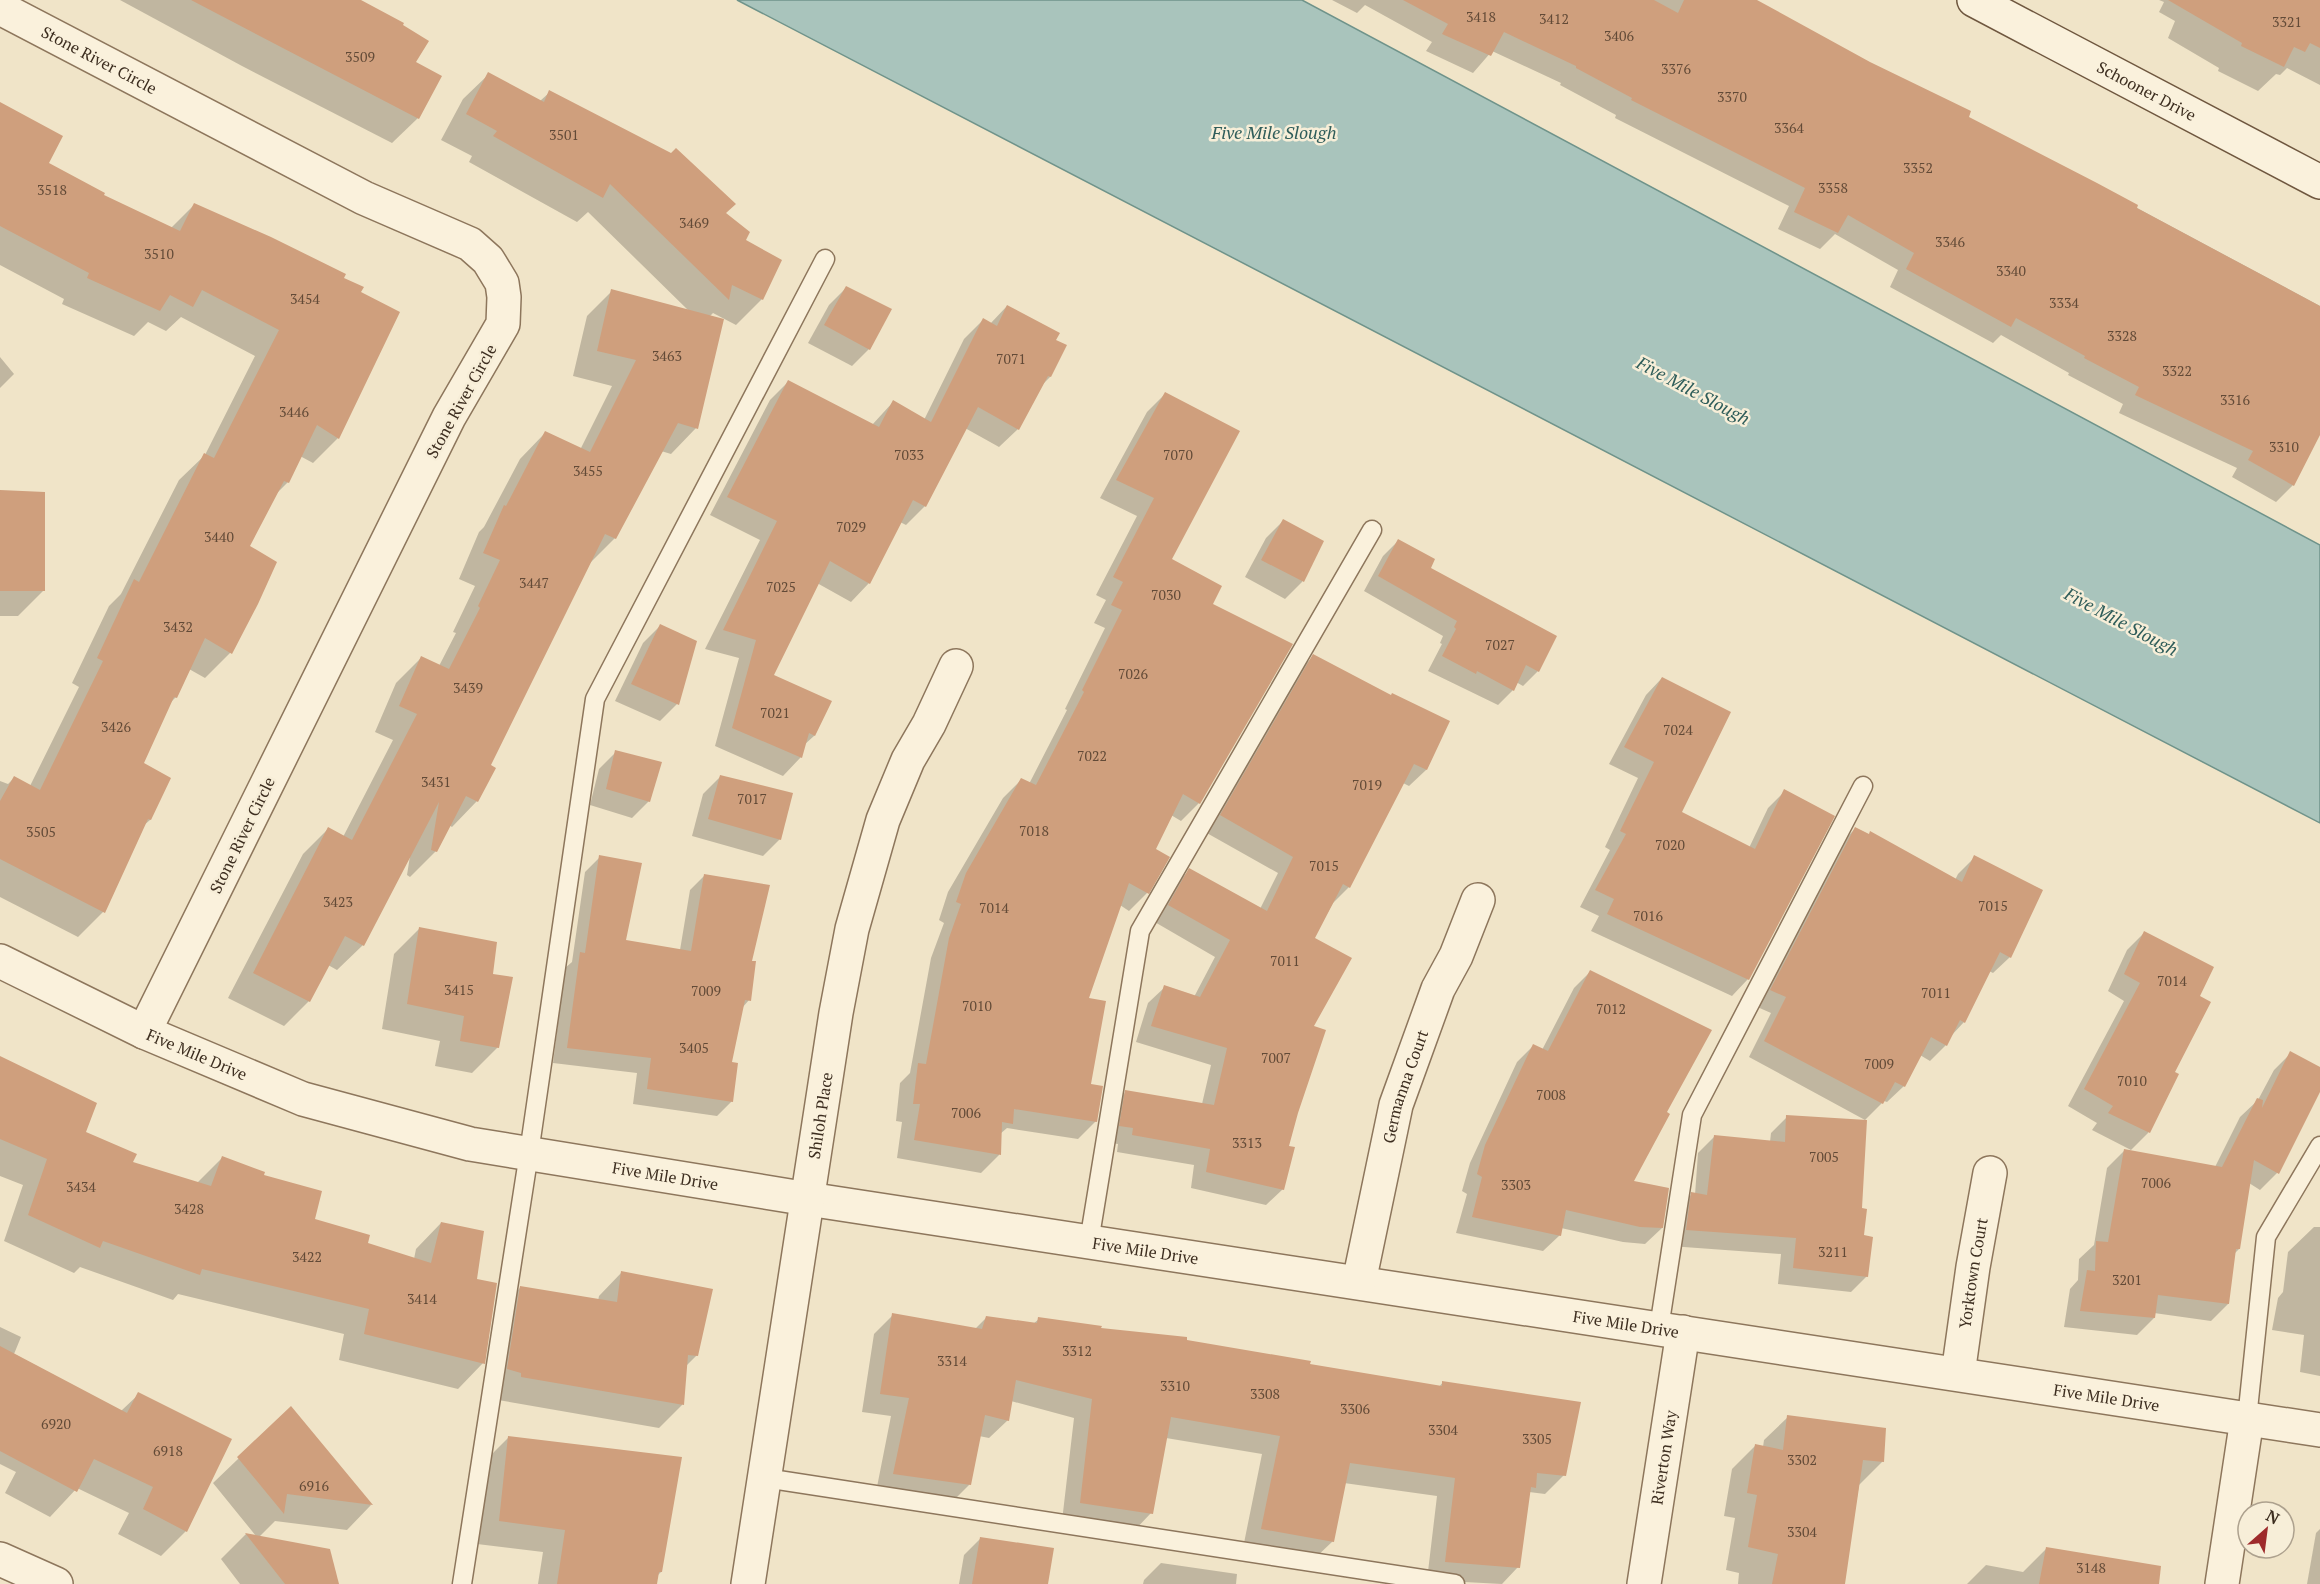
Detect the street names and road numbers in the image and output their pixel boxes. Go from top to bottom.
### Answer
street label: Stone River Circle [38,21,161,99]
street label: Schooner Drive [2093,56,2200,126]
street label: Stone River Circle [421,340,501,462]
street label: Stone River Circle [204,773,280,897]
street label: Five Mile Drive [143,1023,251,1085]
street label: Germanna Court [1377,1027,1433,1145]
street label: Shiloh Place [803,1071,838,1160]
street label: Five Mile Drive [611,1156,720,1195]
street label: Yorktown Court [1954,1216,1993,1330]
street label: Five Mile Drive [1091,1232,1200,1270]
street label: Five Mile Drive [1571,1305,1681,1343]
street label: Five Mile Drive [2052,1378,2161,1416]
street label: Riverton Way [1645,1408,1682,1506]

